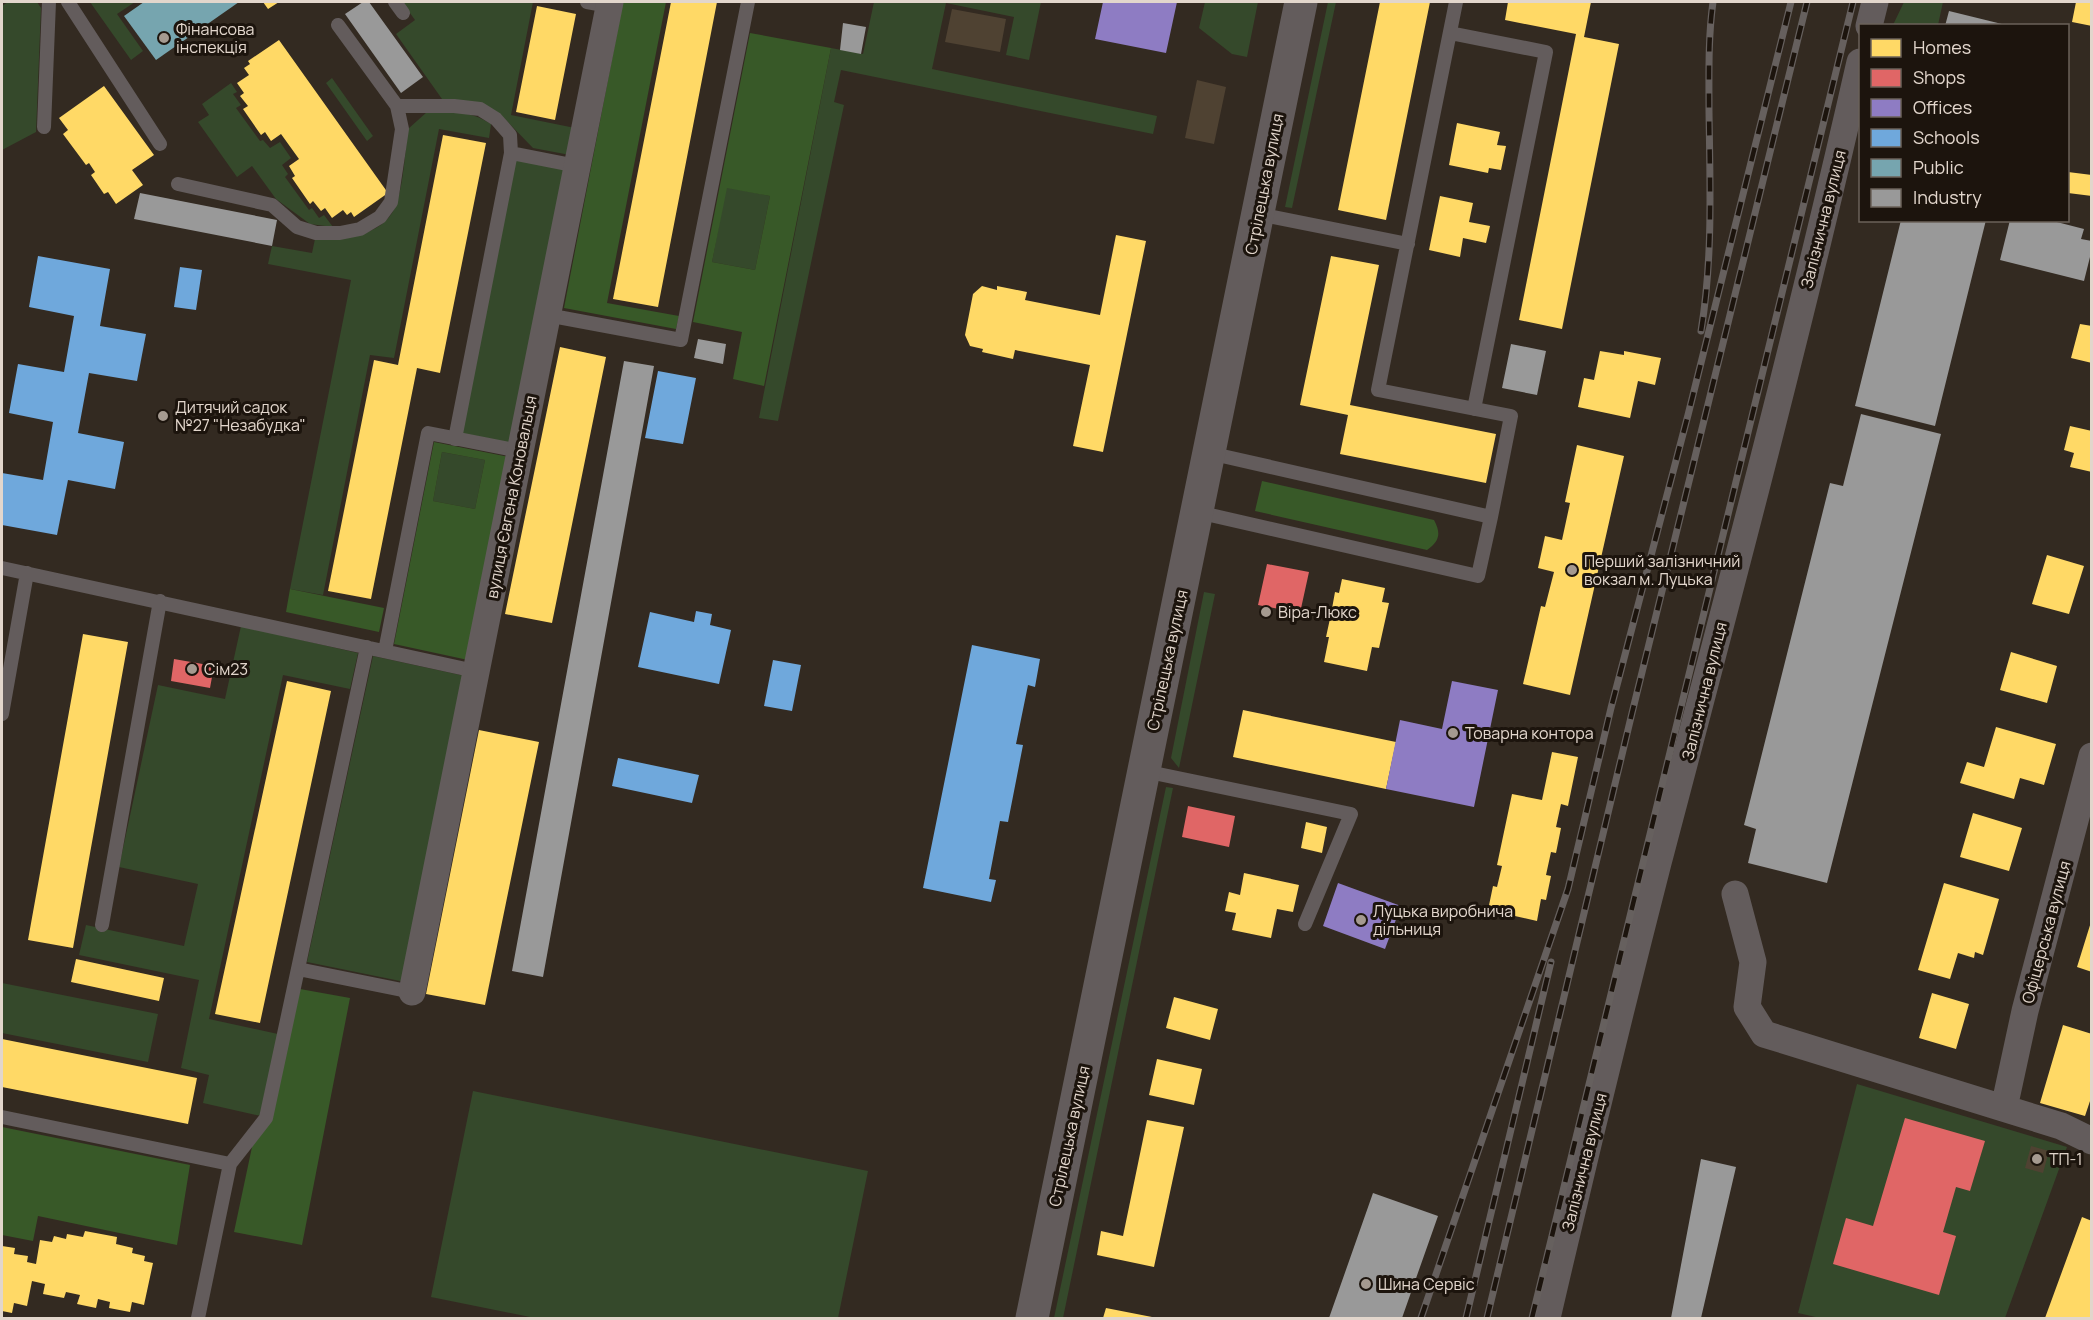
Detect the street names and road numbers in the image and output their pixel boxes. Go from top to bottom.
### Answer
street label: Стрілецька вулиця [1240,111,1288,257]
street label: Залізнична вулиця [1795,147,1851,291]
street label: вулиця Євгена Коновальця [481,394,541,600]
street label: Стрілецька вулиця [1141,588,1193,732]
street label: Залізнична вулиця [1676,619,1732,763]
street label: Офіцерська вулиця [2016,858,2076,1006]
street label: Стрілецька вулиця [1043,1064,1095,1208]
street label: Залізнична вулиця [1556,1090,1612,1234]

